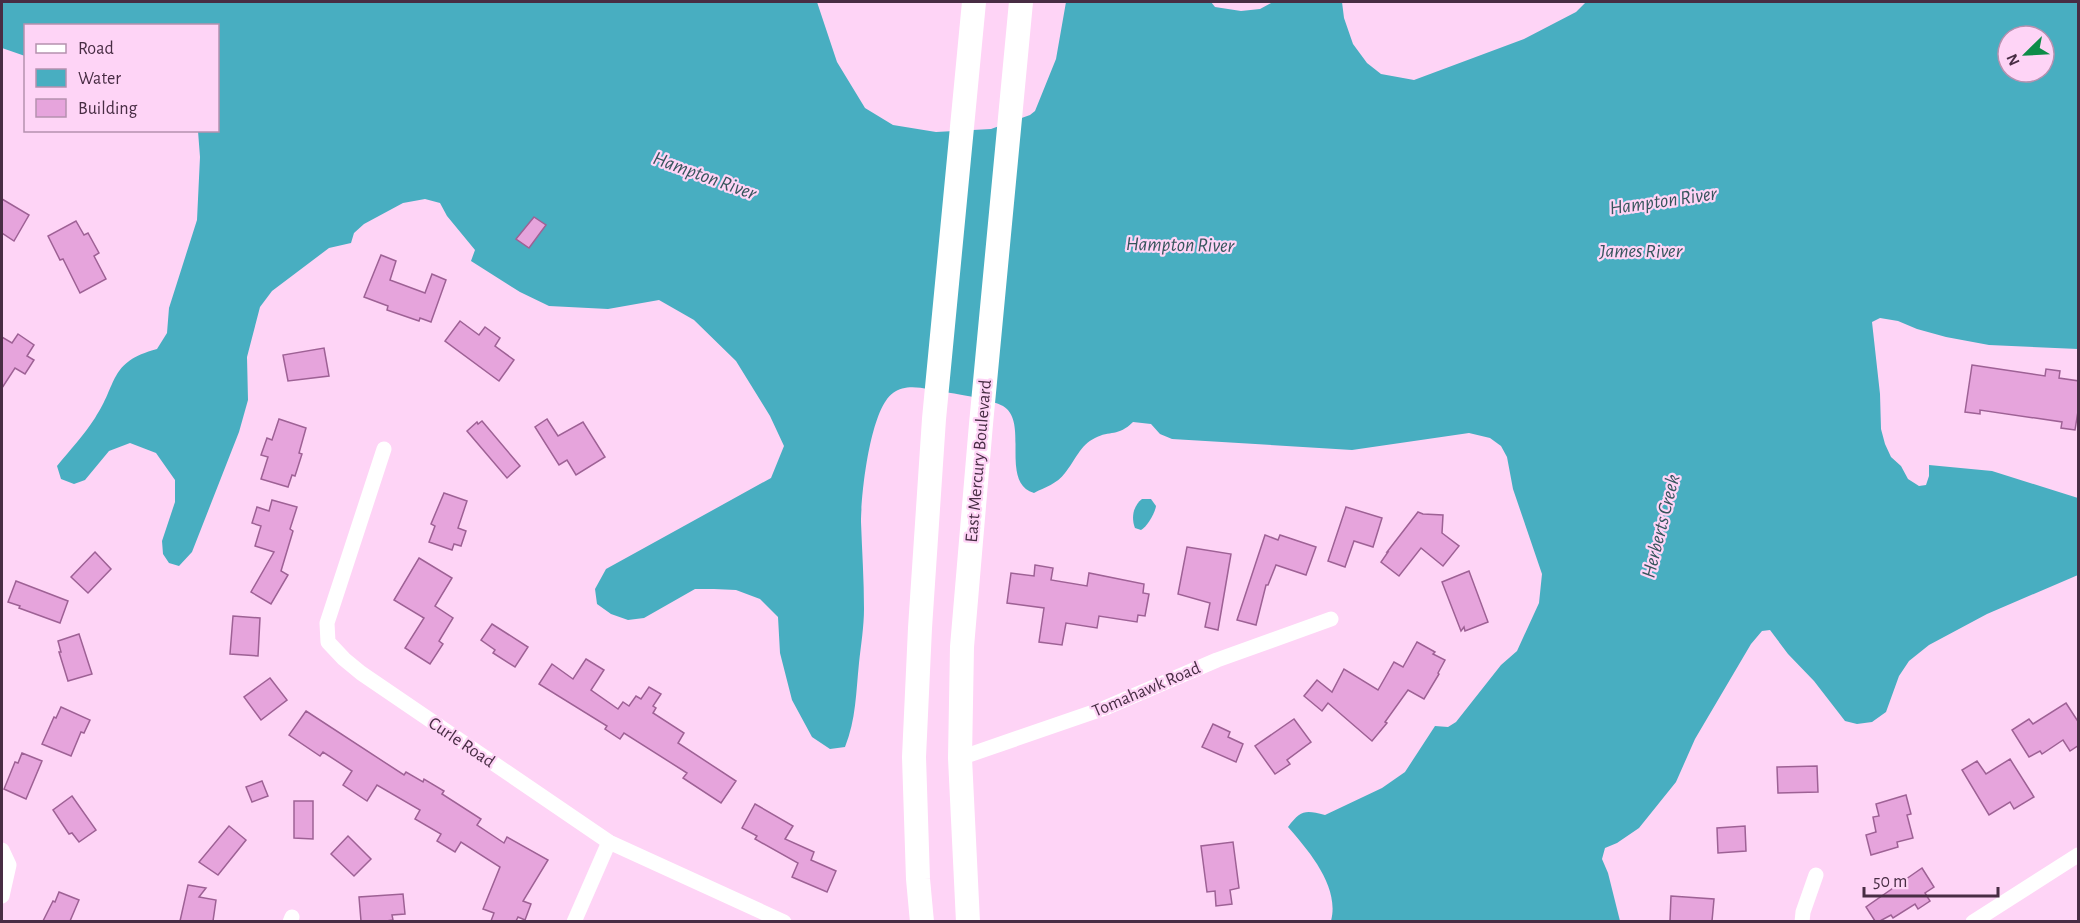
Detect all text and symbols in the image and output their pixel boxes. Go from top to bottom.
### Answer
legend [24,24,219,132]
north arrow [1996,24,2056,84]
text: Road [78,40,114,58]
text: N [2004,51,2023,68]
text: Water [78,70,121,88]
text: Building [78,100,138,118]
water label: Hampton River [650,148,759,204]
water label: Hampton River [1608,183,1719,218]
water label: Hampton River [1126,234,1235,256]
water label: James River [1599,241,1683,261]
street label: East Mercury Boulevard [963,379,995,543]
water label: Herberts Creek [1638,472,1683,580]
street label: Tomahawk Road [1090,659,1203,721]
street label: Curle Road [425,714,498,771]
scale bar [1864,860,1998,898]
text: 50 m [1873,873,1907,891]

